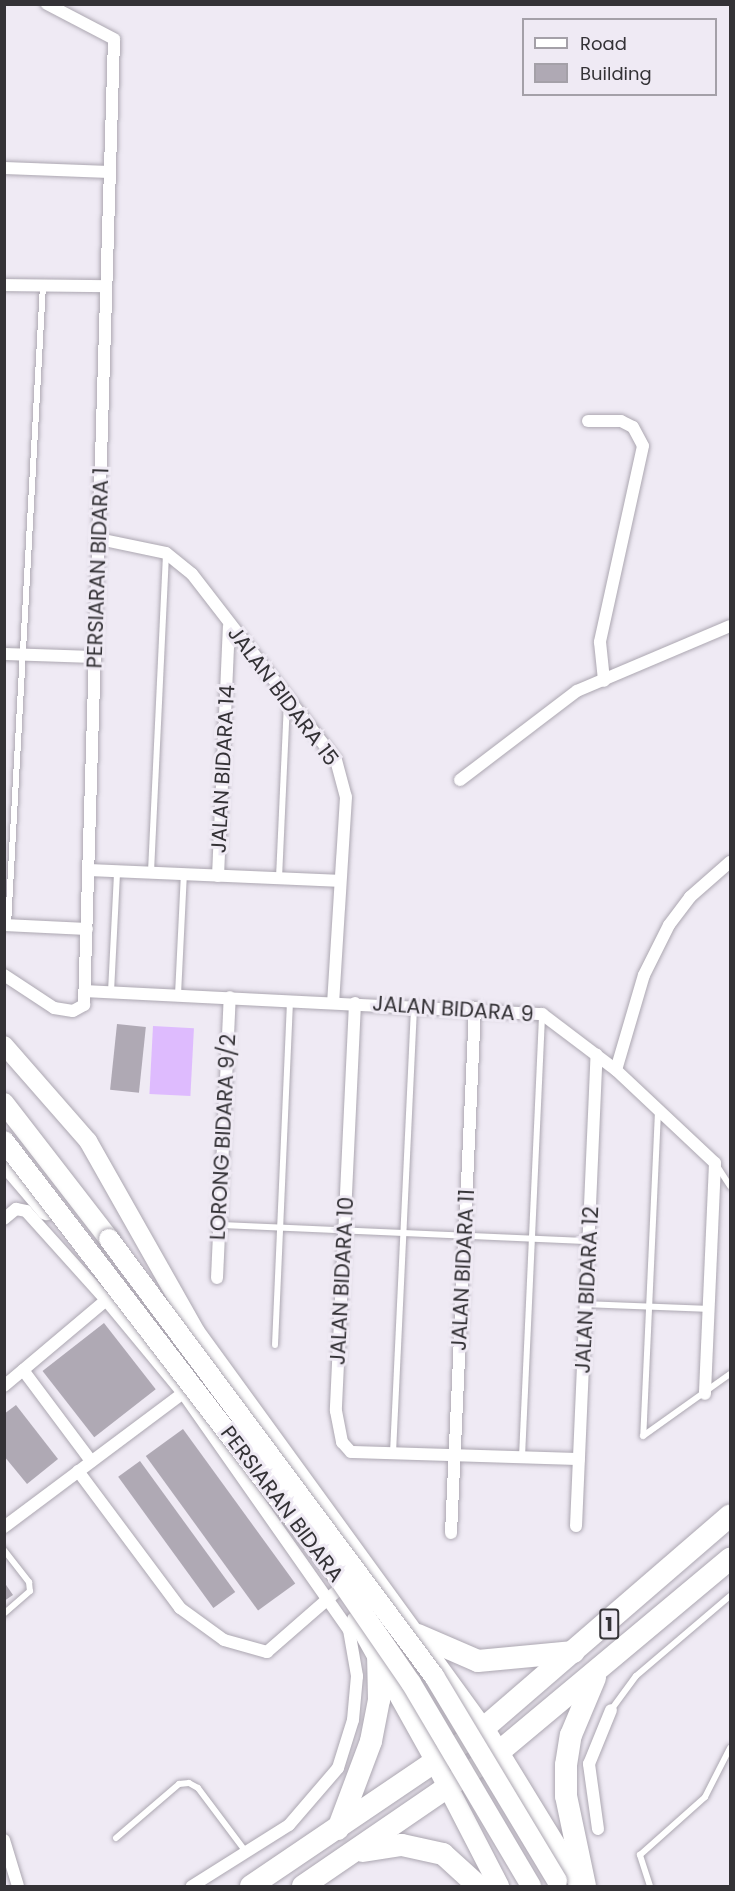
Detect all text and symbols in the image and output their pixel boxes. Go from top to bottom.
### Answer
legend [522,18,717,96]
text: Road [580,31,627,56]
text: Building [580,61,652,86]
street label: PERSIARAN BIDARA 1 [82,467,114,669]
street label: JALAN BIDARA 15 [222,621,344,771]
street label: JALAN BIDARA 14 [206,684,240,854]
street label: JALAN BIDARA 9 [371,991,535,1027]
street label: LORONG BIDARA 9/2 [205,1033,241,1241]
street label: JALAN BIDARA 11 [446,1189,480,1351]
street label: JALAN BIDARA 10 [325,1196,359,1366]
street label: JALAN BIDARA 12 [570,1206,604,1374]
street label: PERSIARAN BIDARA [215,1421,349,1587]
road number: 1 [598,1607,620,1641]

